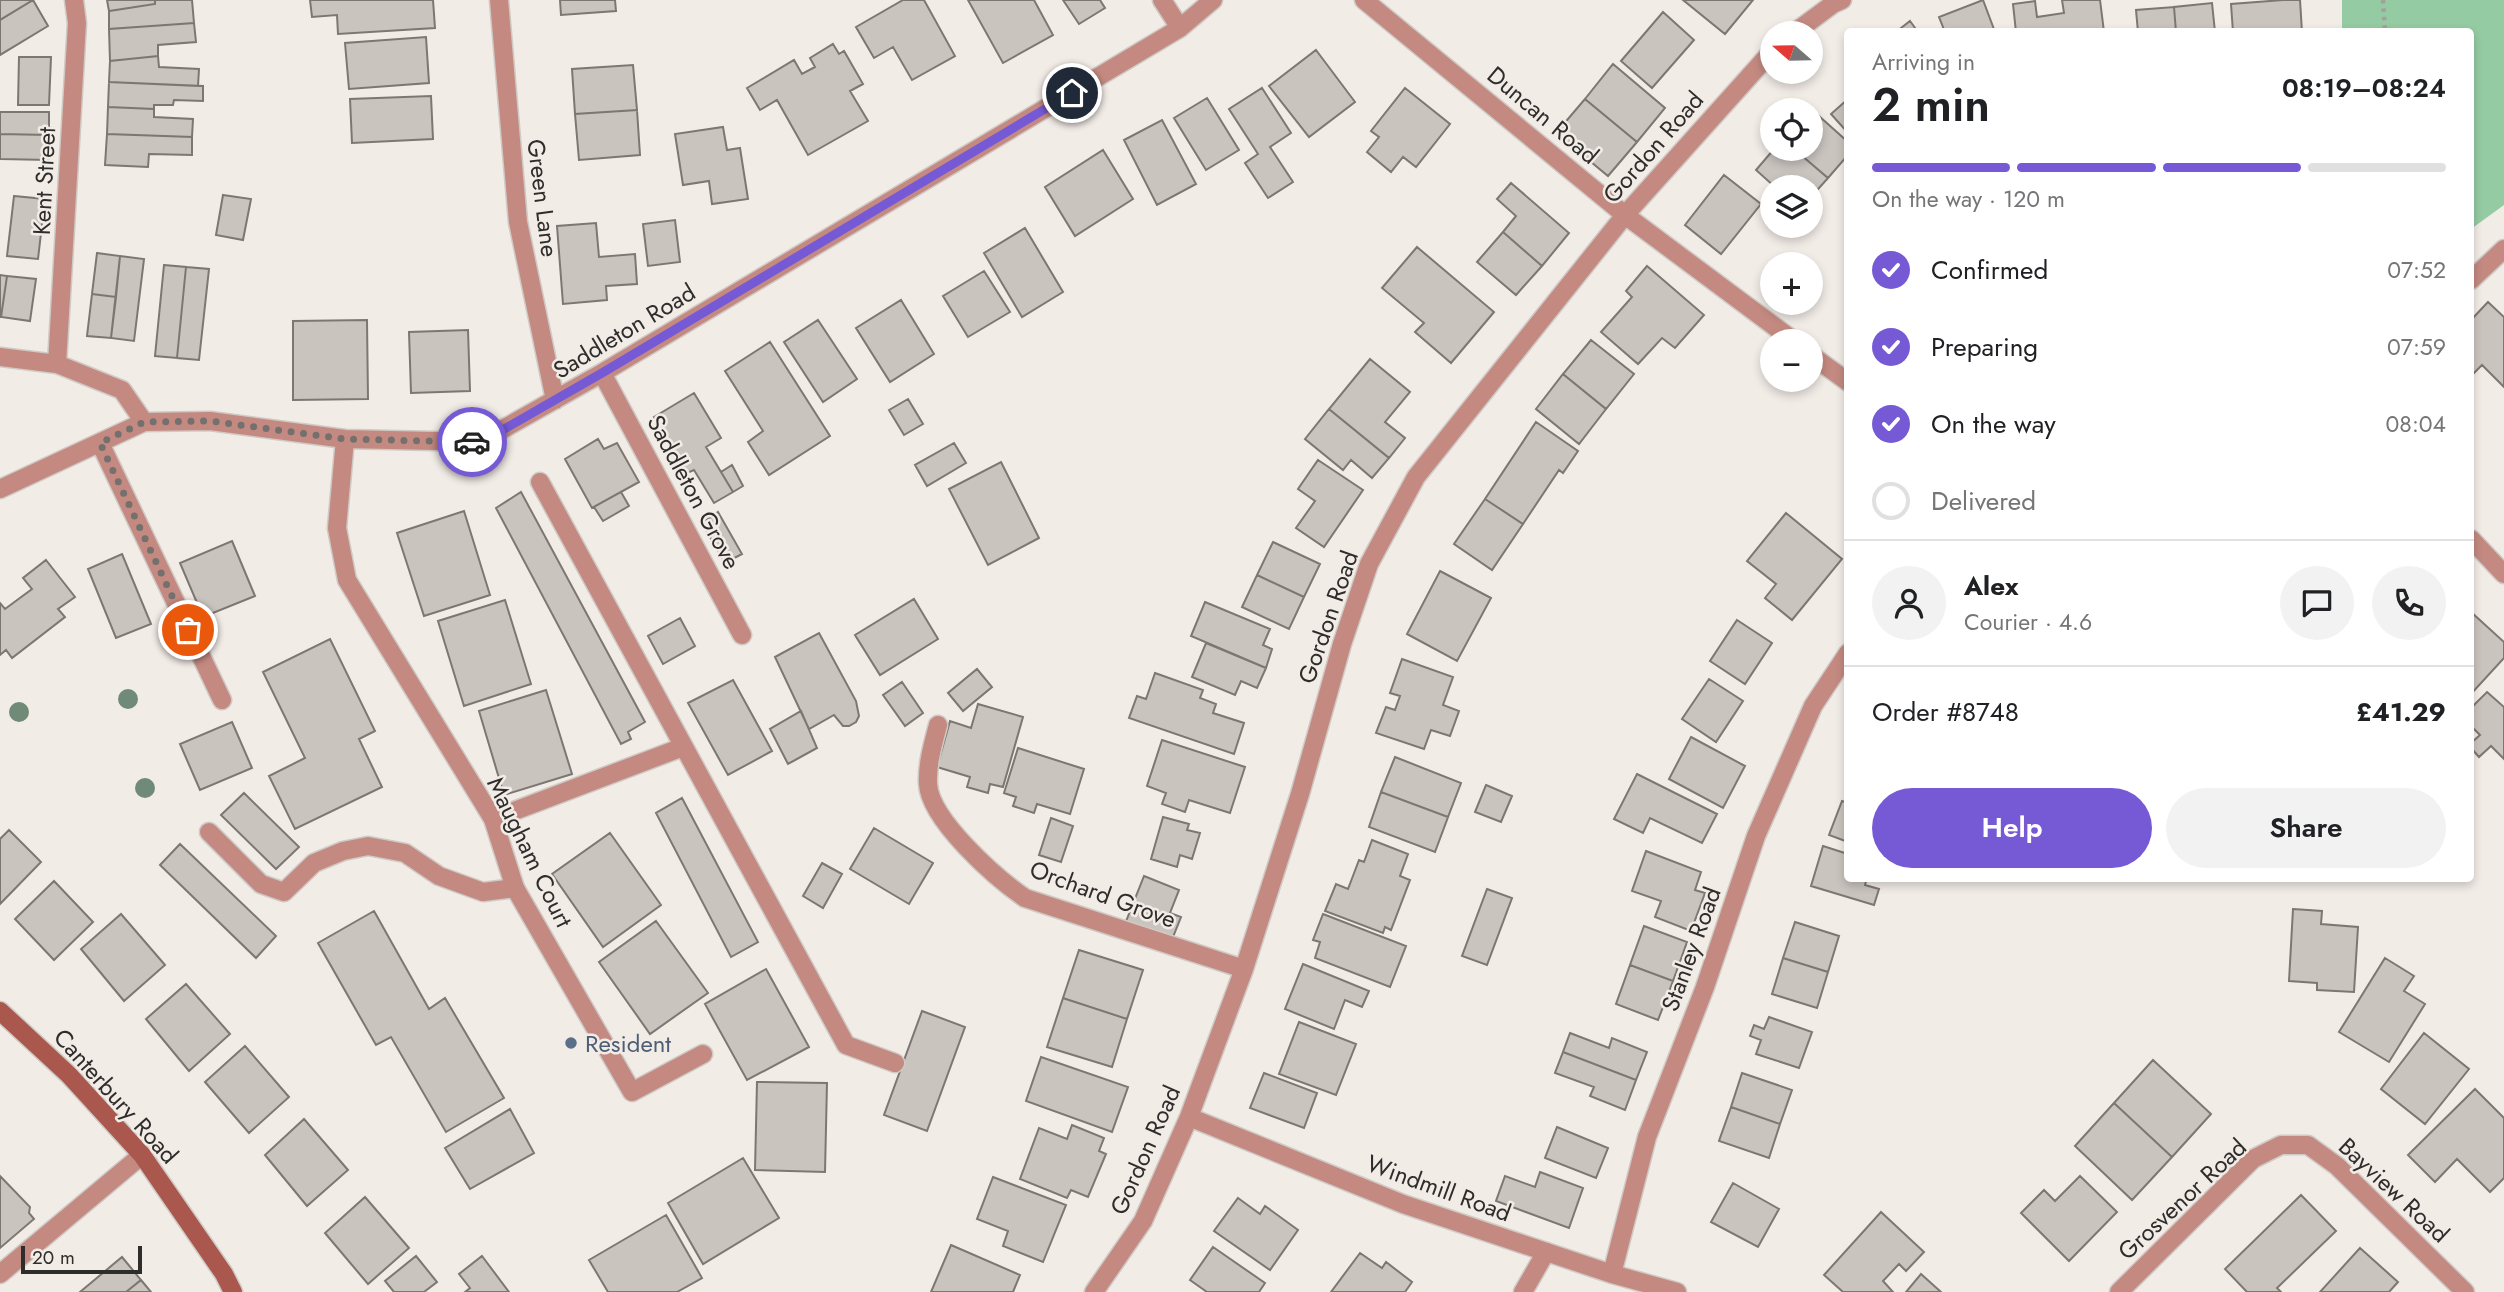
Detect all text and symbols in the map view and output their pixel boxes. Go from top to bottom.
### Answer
north arrow [1760,21,1824,84]
map controls [1760,21,1823,392]
text: Arriving in [1872,45,1975,79]
street label: Duncan Road [1480,58,1606,172]
pin [1042,63,1102,123]
text: 08:19–08:24 [2282,69,2446,107]
text: 2 min [1872,72,1990,138]
icon: home [1053,74,1091,112]
street label: Gordon Road [1594,83,1712,211]
button: locate [1760,98,1823,161]
street label: Kent Street [24,126,64,236]
street label: Green Lane [518,137,568,259]
button: layers [1760,175,1823,238]
text: On the way · 120 m [1872,182,2065,216]
icon: check [1872,251,1910,289]
text: Confirmed [1931,251,2048,289]
button: + [1760,252,1823,315]
text: 07:52 [2387,253,2446,287]
street label: Saddleton Road [546,275,702,387]
icon: check [1872,328,1910,366]
text: Preparing [1931,328,2038,366]
button: − [1760,329,1823,392]
text: 07:59 [2387,330,2446,364]
icon: check [1872,405,1910,443]
text: On the way [1931,405,2056,443]
courier [437,407,507,477]
text: 08:04 [2386,407,2446,441]
street label: Saddleton Grove [639,409,749,575]
icon: car [453,423,491,461]
text: Delivered [1931,482,2036,520]
street label: Gordon Road [1289,546,1367,688]
button: person [1872,566,1946,640]
button: chat [2280,566,2354,640]
button: phone [2372,566,2446,640]
text: Alex [1964,567,2018,605]
pin [158,600,218,660]
text: Courier · 4.6 [1964,605,2092,639]
icon: bag [169,611,207,649]
text: Order #8748 [1872,693,2019,731]
text: £41.29 [2356,693,2446,731]
street label: Maugham Court [478,771,582,933]
button: Help [1872,788,2152,868]
button: Share [2166,788,2446,868]
street label: Orchard Grove [1025,851,1181,937]
street label: Stanley Road [1652,882,1730,1016]
street label: Canterbury Road [46,1020,186,1172]
place label: Resident [585,1026,671,1061]
marker: Resident [563,1035,579,1051]
street label: Gordon Road [1101,1080,1189,1220]
street label: Bayview Road [2331,1129,2457,1251]
street label: Grosvenor Road [2110,1130,2254,1268]
street label: Windmill Road [1362,1146,1516,1230]
scale bar [21,1243,142,1275]
text: 20 m [32,1244,75,1271]

